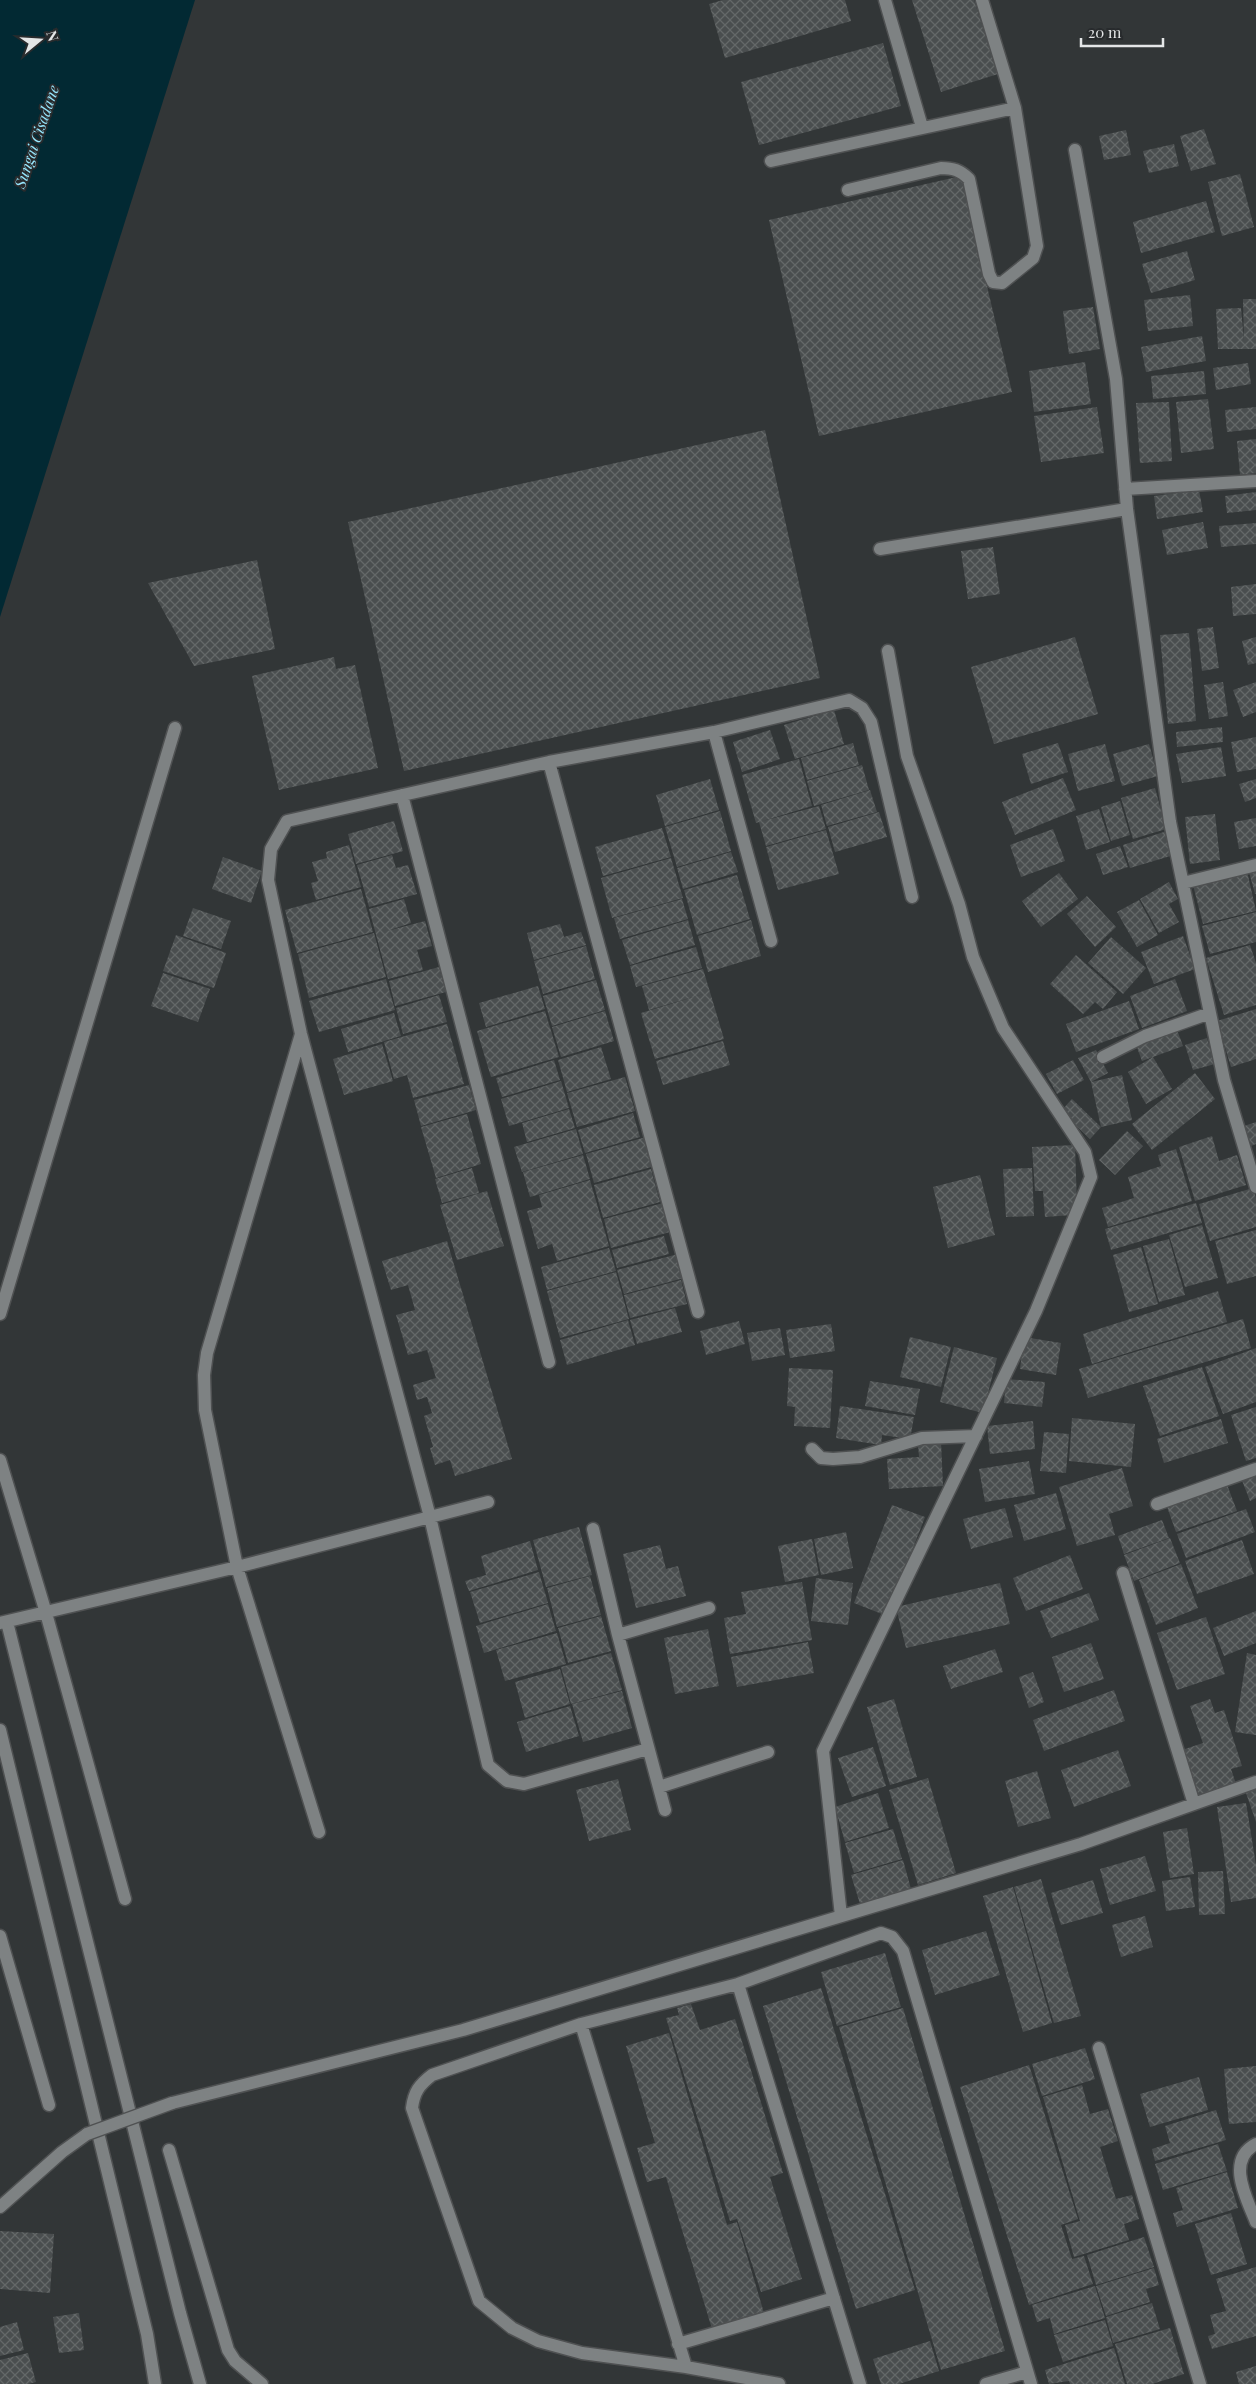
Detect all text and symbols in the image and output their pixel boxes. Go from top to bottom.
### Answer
north arrow [15,15,65,65]
scale bar [1081,15,1164,47]
text: 20 m [1088,22,1122,42]
text: N [42,28,63,44]
water label: Sungai Cisadane [9,82,63,192]

